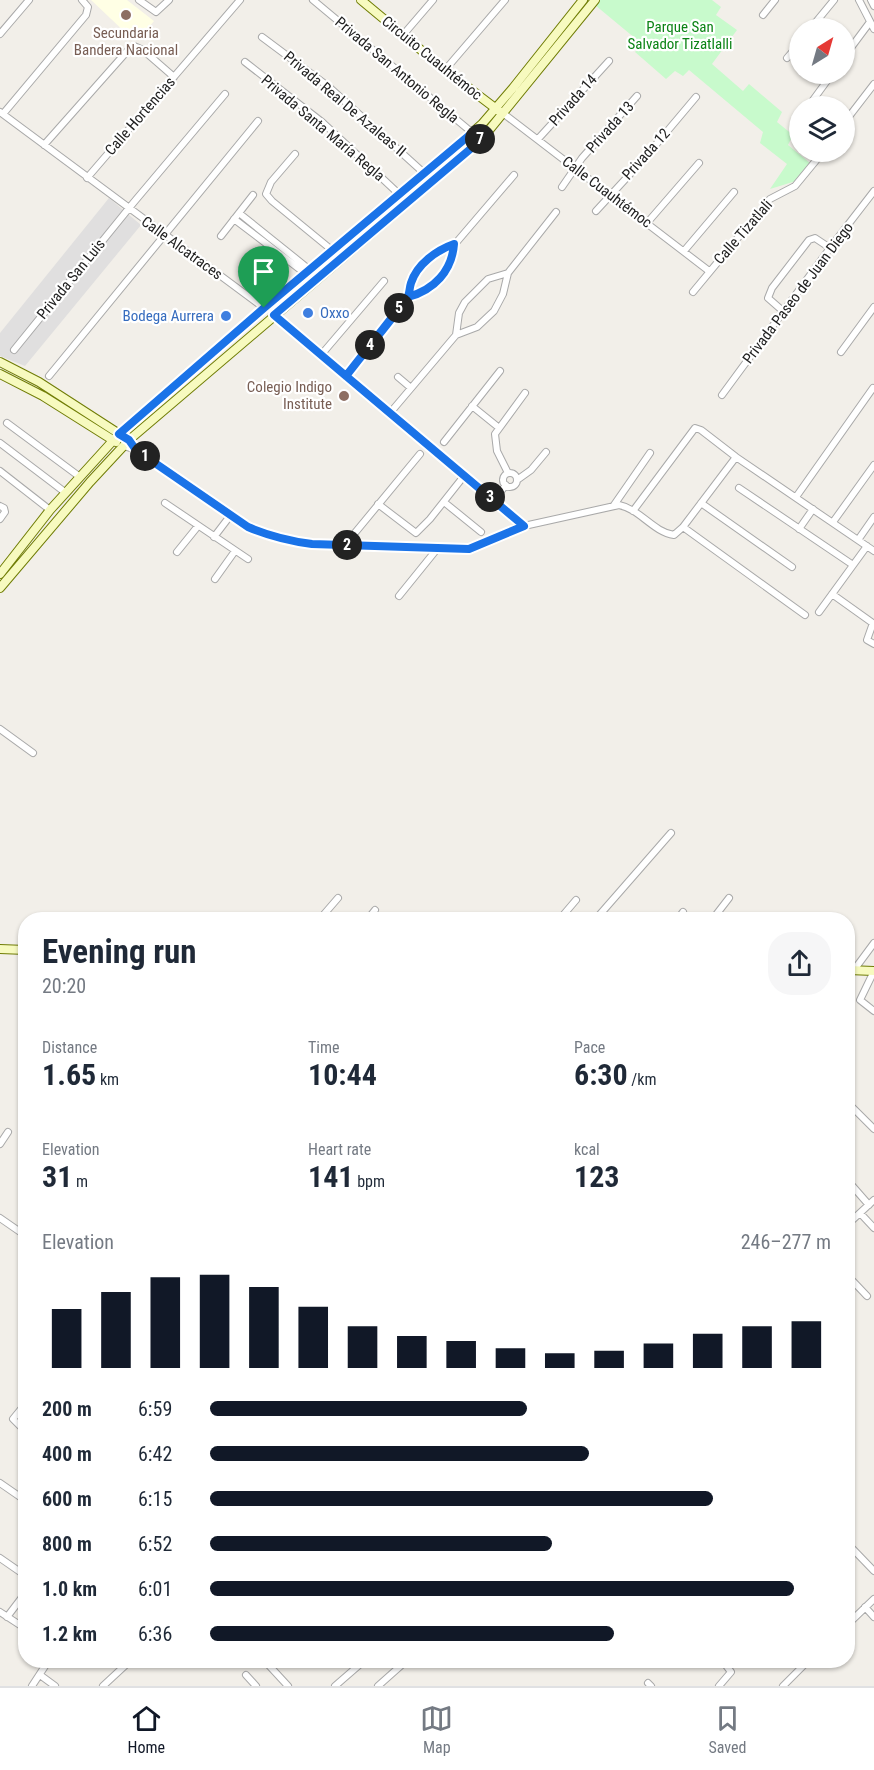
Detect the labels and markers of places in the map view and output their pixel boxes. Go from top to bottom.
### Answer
marker: Secundaria Bandera Nacional [119,8,133,22]
place label: Secundaria Bandera Nacional [74,24,178,59]
pin: 7 [465,124,495,154]
pin [238,246,289,308]
pin: 5 [384,293,414,323]
place label: Oxxo [320,304,350,322]
marker: Oxxo [301,306,315,320]
place label: Bodega Aurrera [122,307,214,325]
marker: Bodega Aurrera [219,309,233,323]
pin: 4 [355,330,385,360]
place label: Colegio Indigo Institute [247,378,332,413]
marker: Colegio Indigo Institute [337,389,351,403]
pin: 1 [130,441,160,471]
pin: 3 [475,482,505,512]
pin: 2 [332,530,362,560]

